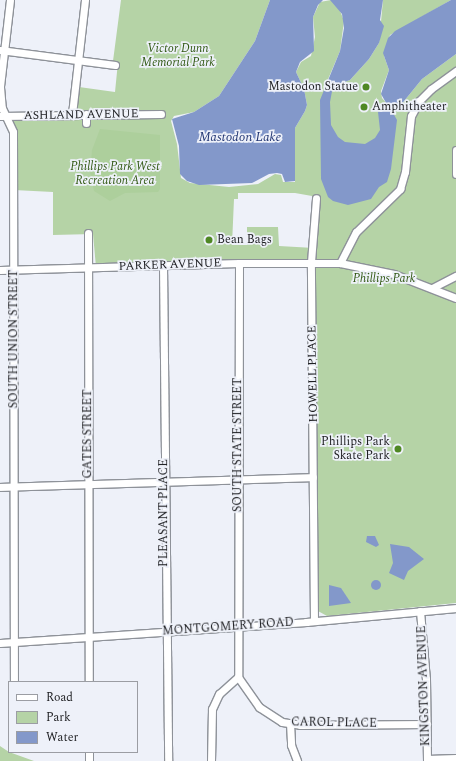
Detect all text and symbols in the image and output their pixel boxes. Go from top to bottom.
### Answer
park label: Victor Dunn Memorial Park [141,42,215,70]
place label: Mastodon Statue [268,80,358,94]
marker: Mastodon Statue [361,82,371,92]
place label: Amphitheater [372,100,447,114]
marker: Amphitheater [359,102,369,112]
street label: ASHLAND AVENUE [23,107,139,123]
water label: Mastodon Lake [199,129,281,145]
park label: Phillips Park West Recreation Area [70,160,160,188]
place label: Bean Bags [217,233,272,247]
marker: Bean Bags [204,235,214,245]
street label: PARKER AVENUE [118,256,222,274]
street label: SOUTH UNION STREET [7,270,21,408]
park label: Phillips Park [353,272,415,286]
street label: HOWELL PLACE [305,325,321,423]
street label: SOUTH STATE STREET [231,378,245,512]
street label: GATES STREET [81,389,95,479]
place label: Phillips Park Skate Park [321,435,390,463]
marker: Phillips Park Skate Park [393,444,403,454]
street label: PLEASANT PLACE [157,459,171,567]
street label: MONTGOMERY ROAD [162,615,294,639]
street label: KINGSTON AVENUE [415,626,433,746]
legend [8,681,138,753]
text: Road [46,688,73,707]
text: Park [46,708,71,727]
street label: CAROL PLACE [291,715,377,731]
text: Water [46,728,78,747]

